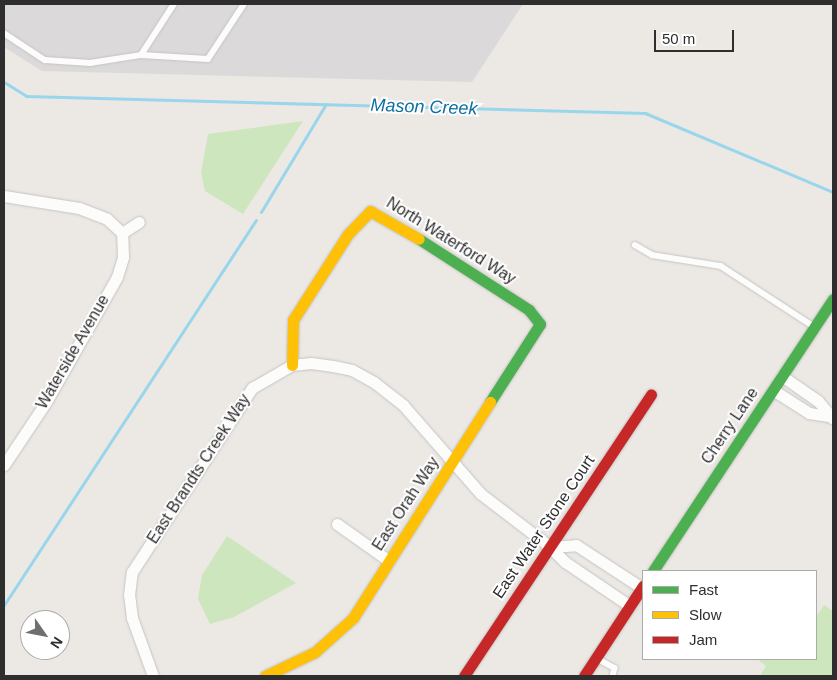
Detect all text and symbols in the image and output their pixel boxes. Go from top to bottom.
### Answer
scale bar [657,20,737,52]
text: 50 m [662,30,695,47]
water label: Mason Creek [370,94,478,120]
street label: North Waterford Way [383,193,519,289]
street label: Waterside Avenue [32,291,114,413]
street label: Cherry Lane [697,384,763,468]
street label: East Brandts Creek Way [143,391,255,547]
street label: East Water Stone Court [489,452,599,602]
street label: East Orah Way [369,454,443,554]
legend [642,570,817,660]
text: Fast [689,581,718,598]
text: Slow [689,606,722,623]
north arrow [20,610,70,660]
text: Jam [689,631,717,648]
text: N [47,634,66,651]

